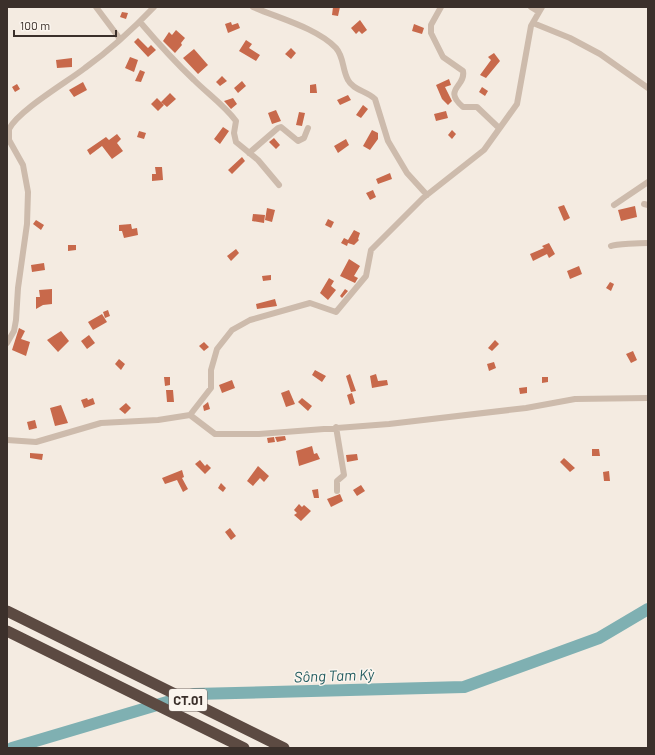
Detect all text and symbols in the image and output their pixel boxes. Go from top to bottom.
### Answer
scale bar [14,12,116,38]
text: 100 m [20,18,50,32]
water label: Sông Tam Kỳ [293,665,376,685]
road number: CT.01 [169,689,207,711]

